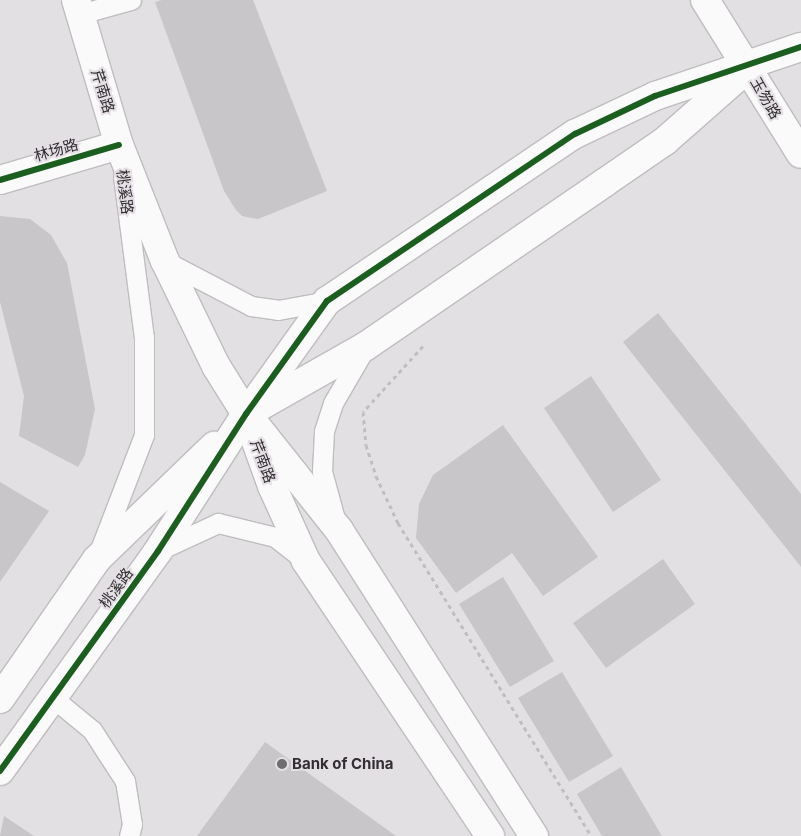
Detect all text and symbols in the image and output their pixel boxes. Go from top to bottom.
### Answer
street label: 芹南路 [88,67,118,115]
street label: 玉笏路 [747,74,785,122]
street label: 林场路 [32,135,80,165]
street label: 桃溪路 [113,169,137,215]
street label: 芹南路 [247,437,279,485]
street label: 桃溪路 [95,565,137,611]
place label: Bank of China [292,755,393,773]
marker: Bank of China [276,758,288,770]

